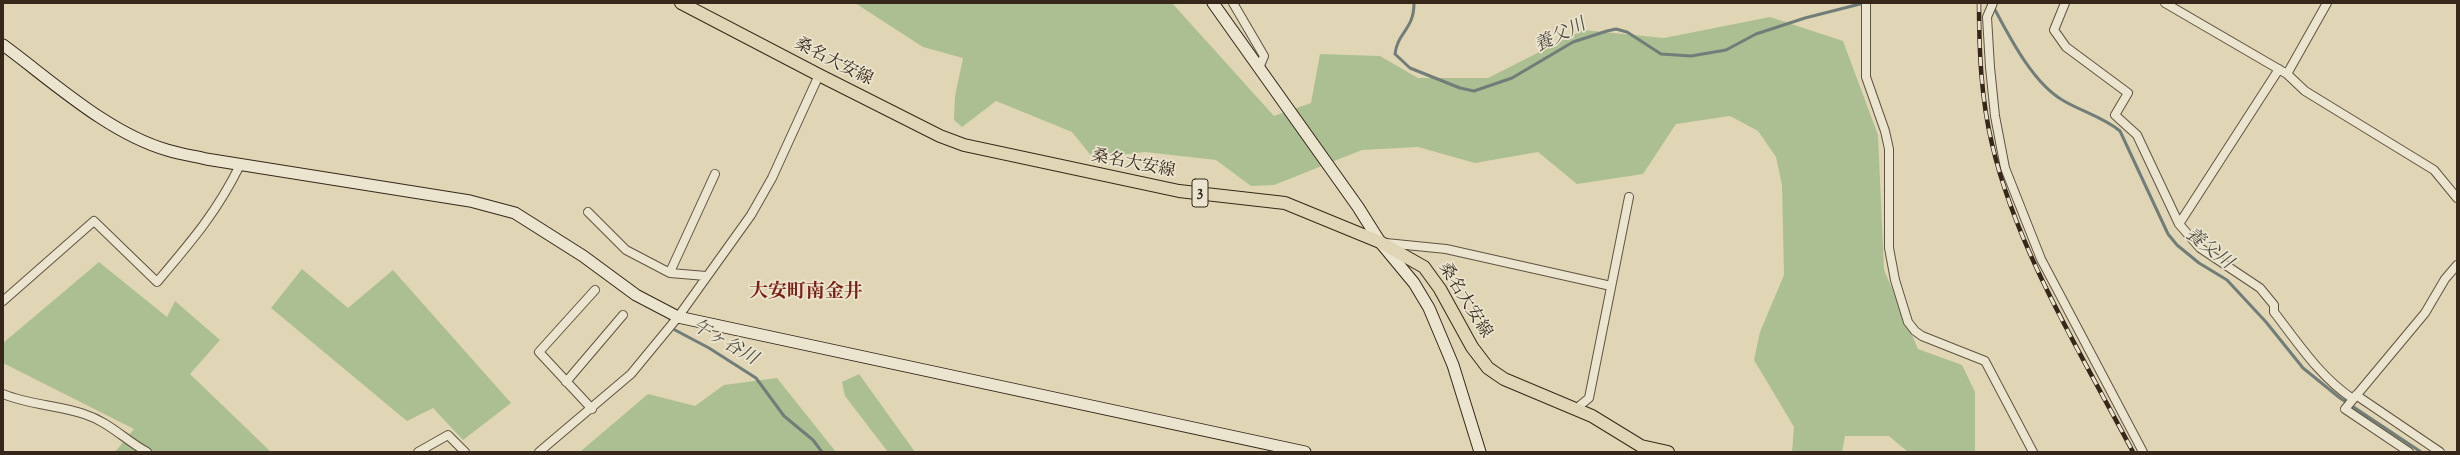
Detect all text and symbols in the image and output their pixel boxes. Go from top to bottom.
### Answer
water label: 養父川 [1532,15,1590,59]
street label: 桑名大安線 [791,35,875,91]
street label: 桑名大安線 [1089,147,1177,183]
road number: 3 [1192,179,1208,207]
water label: 養父川 [2180,225,2236,275]
street label: 桑名大安線 [1433,260,1495,342]
district label: 大安町南金井 [749,283,863,305]
water label: 午ヶ谷川 [687,317,761,371]

